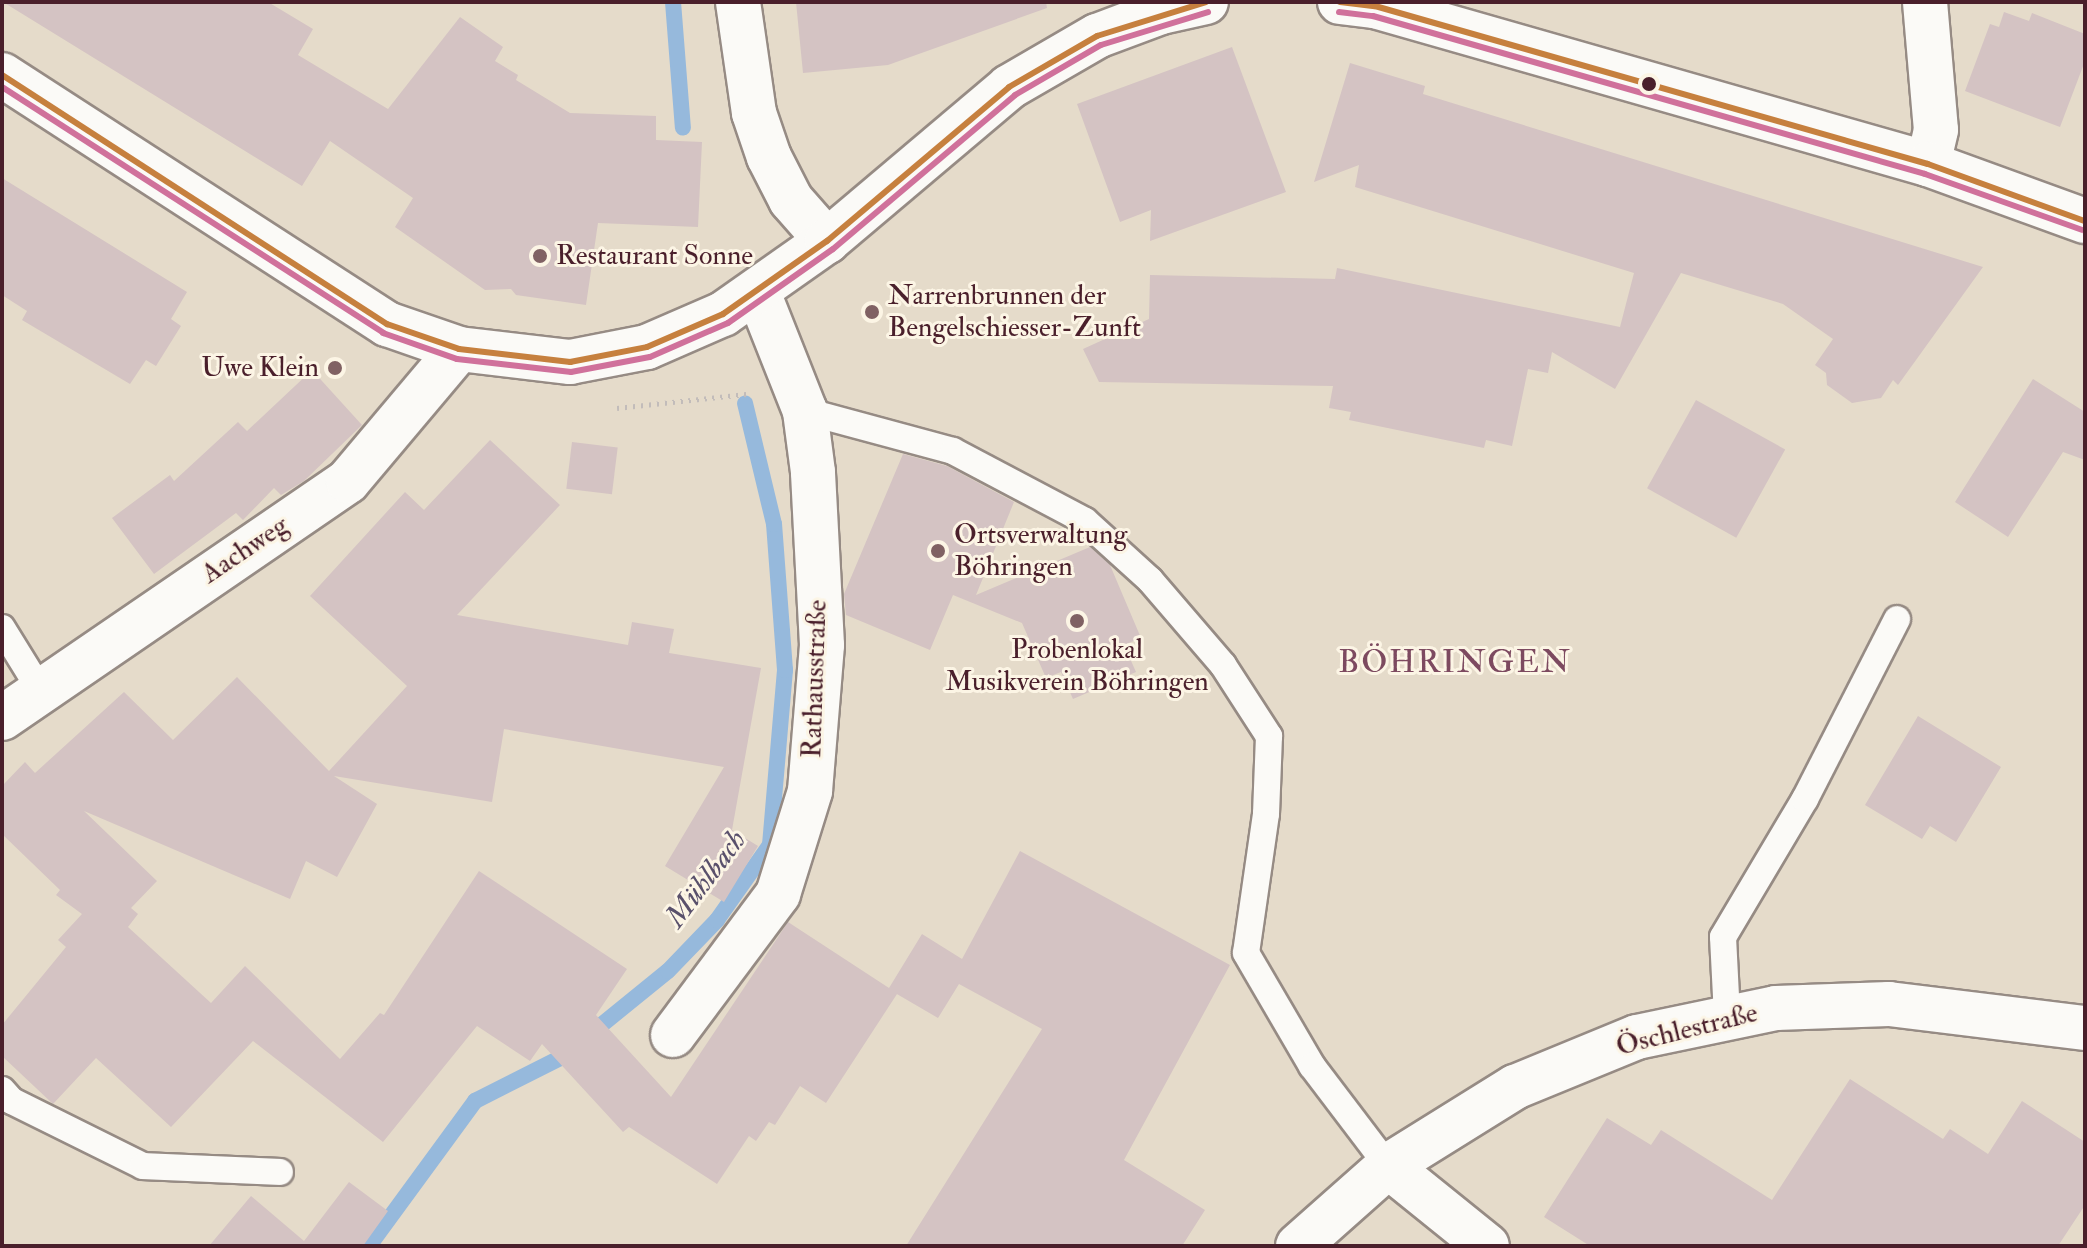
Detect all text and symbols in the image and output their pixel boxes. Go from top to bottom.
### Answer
unlabelled marker [1641,76,1657,92]
place label: Restaurant Sonne [556,239,753,273]
marker: Restaurant Sonne [531,247,549,265]
place label: Narrenbrunnen der Bengelschiesser-Zunft [888,279,1141,345]
marker: Narrenbrunnen der Bengelschiesser-Zunft [863,303,881,321]
place label: Uwe Klein [201,351,319,385]
marker: Uwe Klein [326,359,344,377]
street label: Aachweg [195,509,295,591]
place label: Ortsverwaltung Böhringen [954,518,1127,584]
marker: Ortsverwaltung Böhringen [929,542,947,560]
street label: Rathausstraße [795,599,835,759]
marker: Probenlokal Musikverein Böhringen [1068,612,1086,630]
place label: Probenlokal Musikverein Böhringen [945,633,1209,699]
district label: BÖHRINGEN [1338,643,1572,681]
water label: Mühlbach [658,823,754,935]
street label: Öschlestraße [1613,996,1761,1064]

